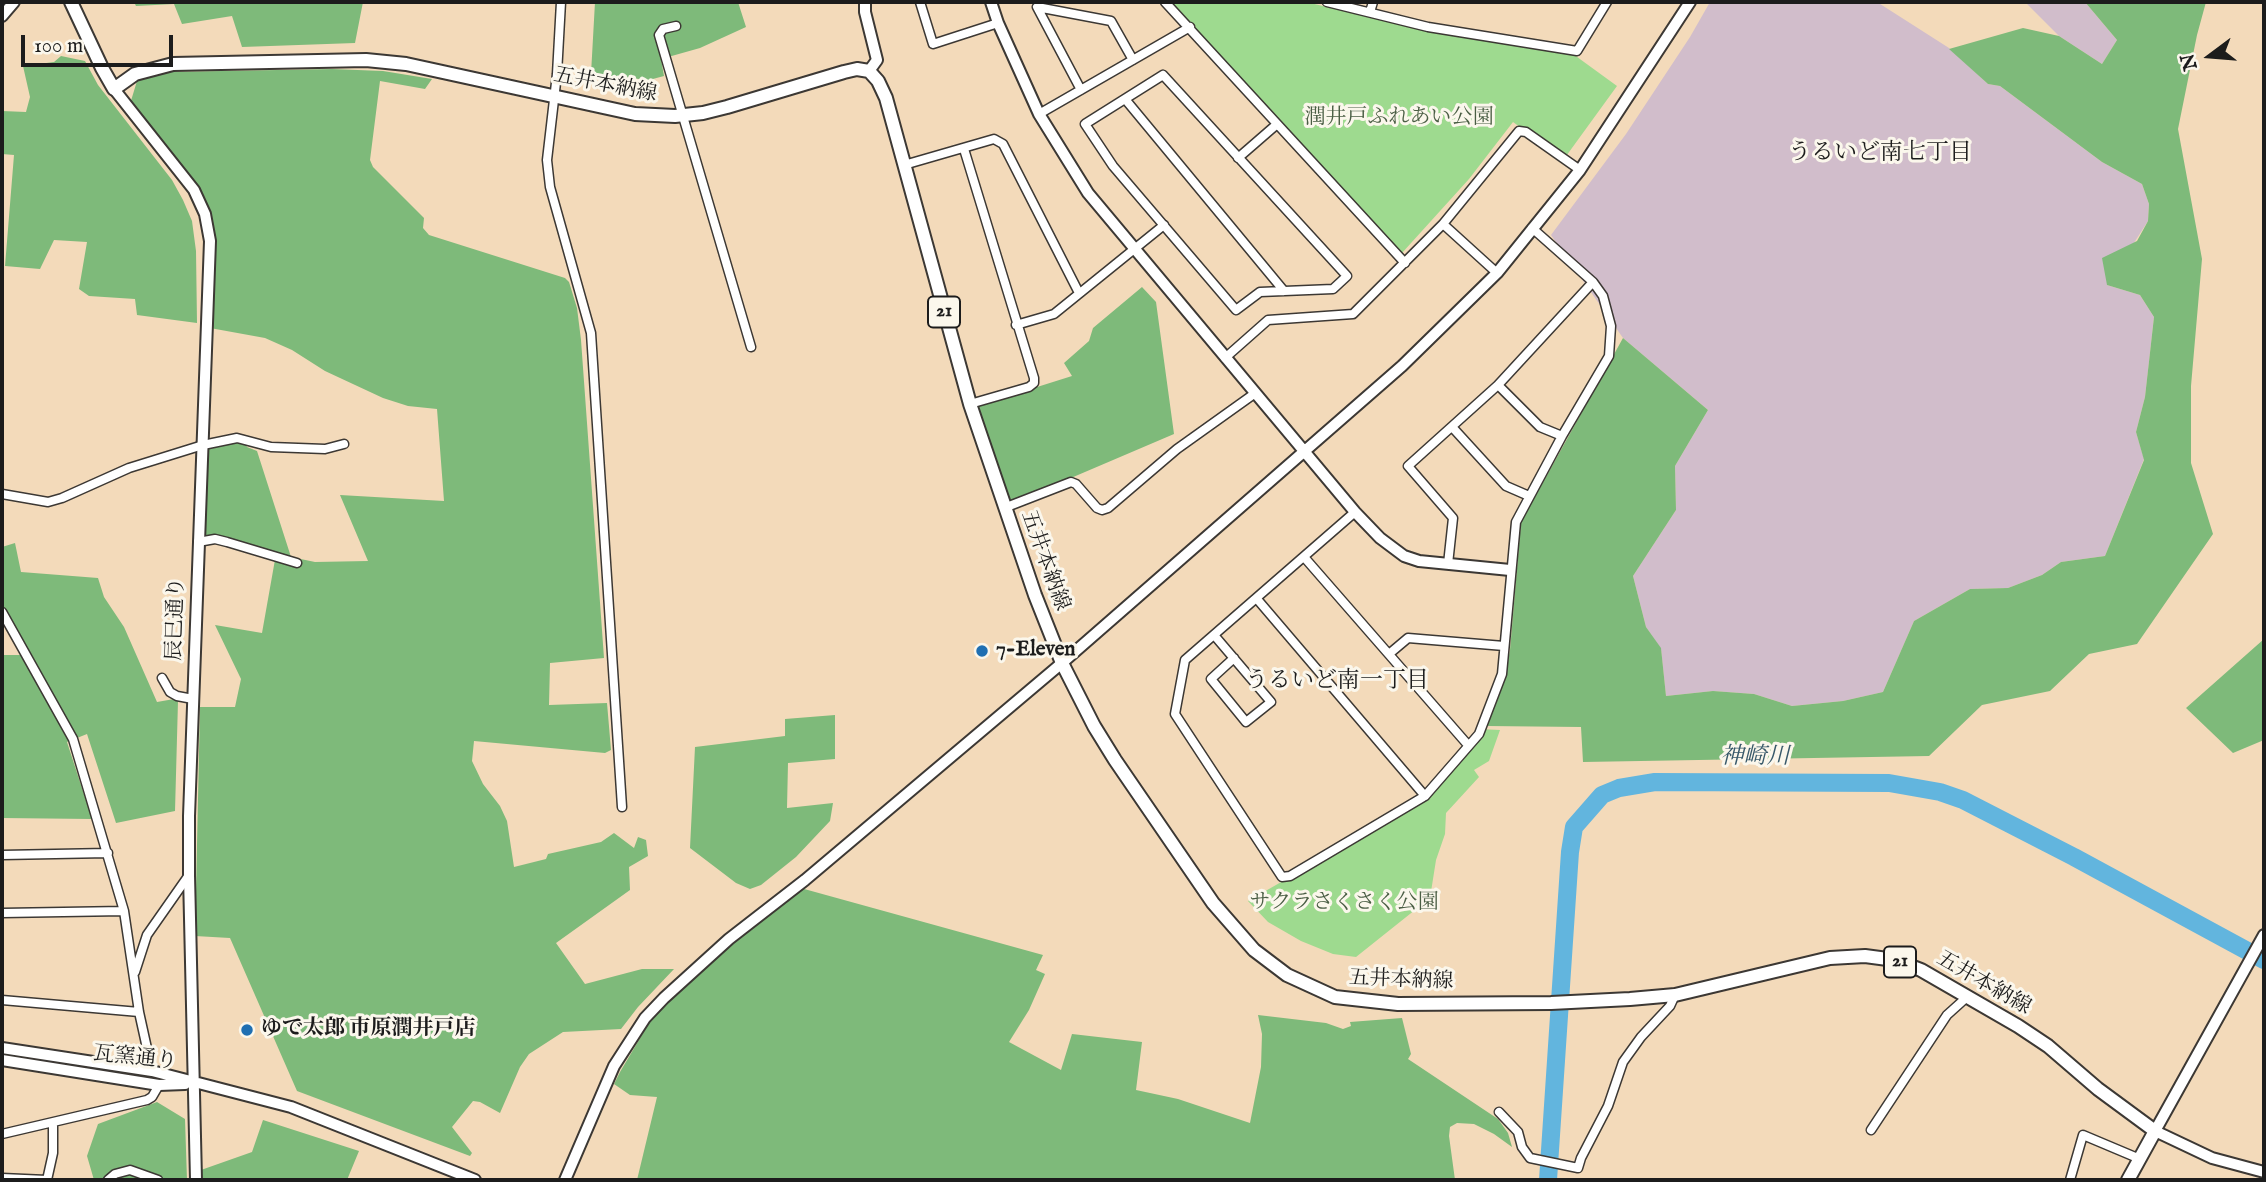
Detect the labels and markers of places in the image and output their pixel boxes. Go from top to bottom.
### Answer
place label: 7-Eleven [996,638,1075,664]
marker: 7-Eleven [974,643,990,659]
place label: ゆで太郎 市原潤井戸店 [261,1017,476,1043]
marker: ゆで太郎 市原潤井戸店 [239,1022,255,1038]

